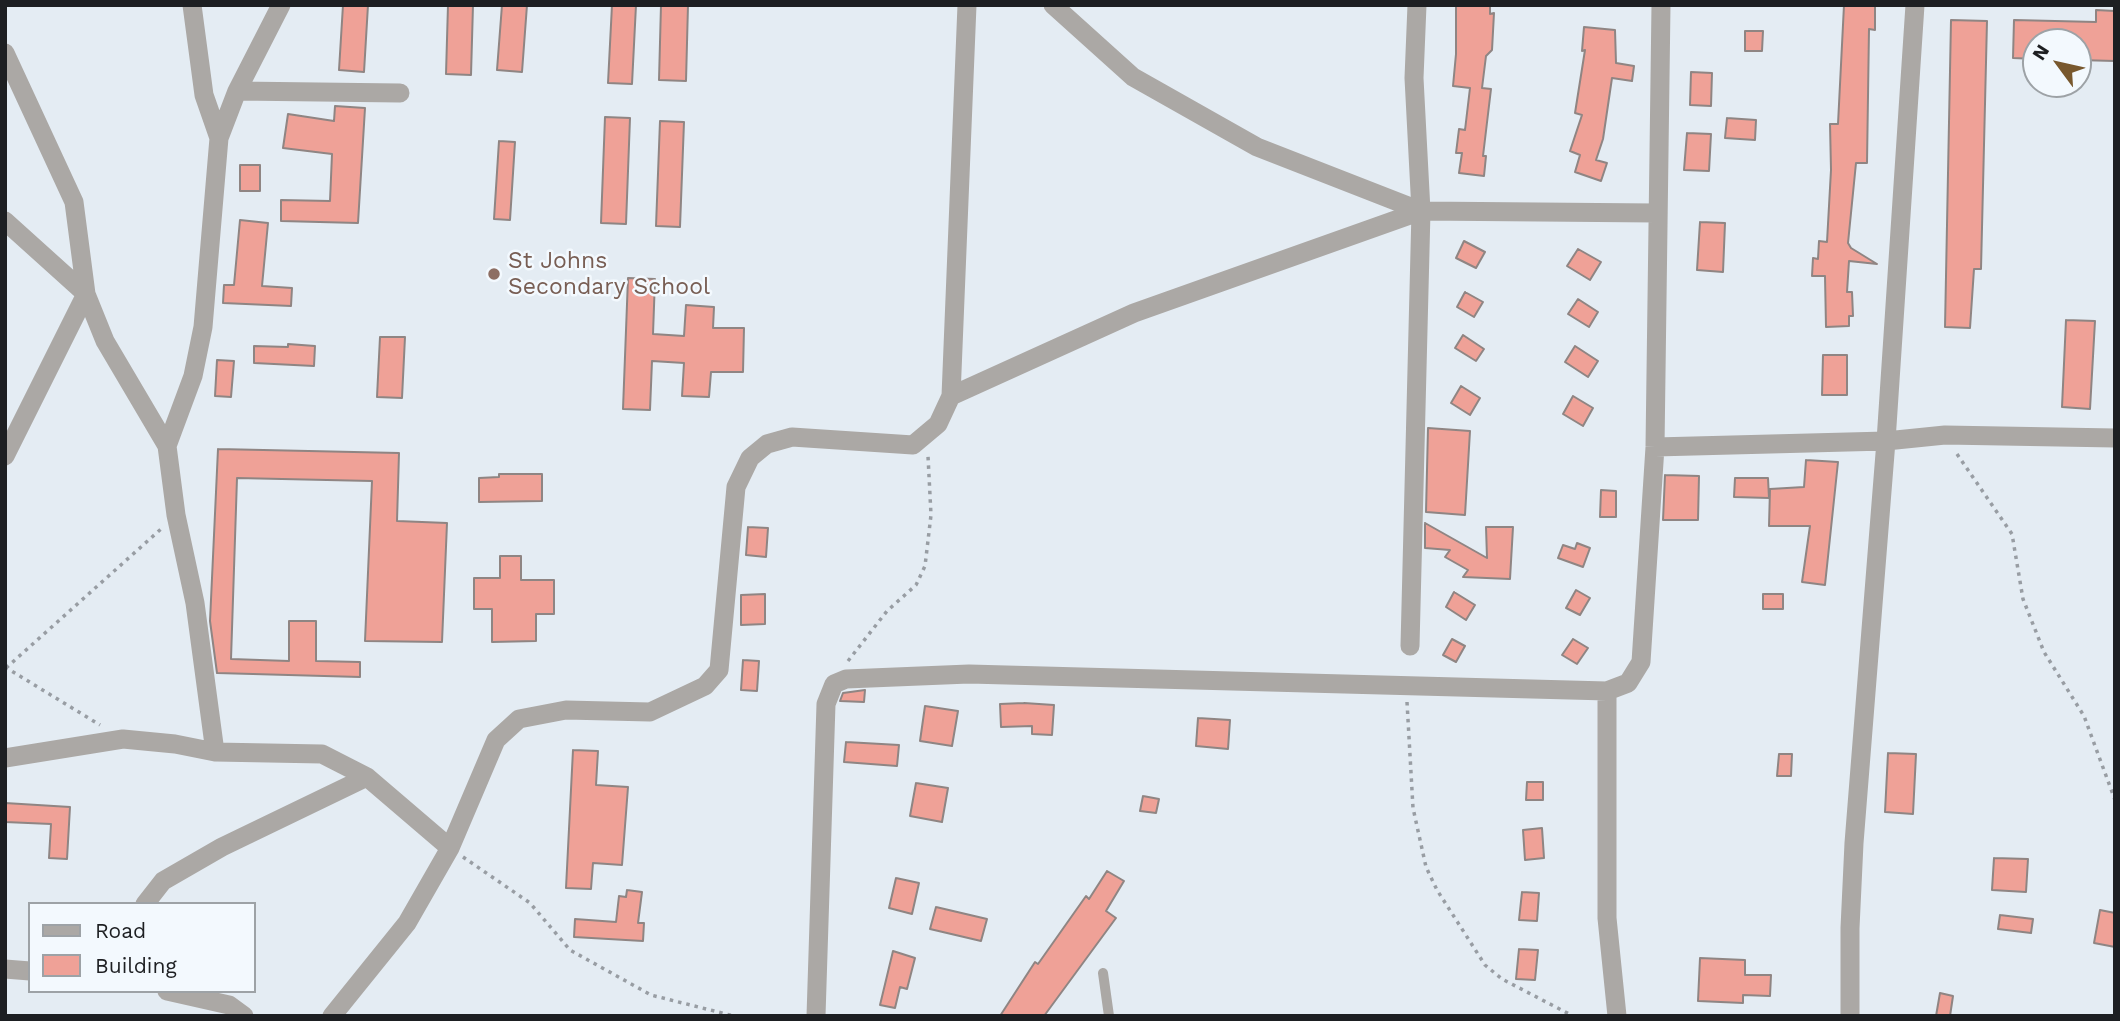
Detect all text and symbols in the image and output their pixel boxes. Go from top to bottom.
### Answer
north arrow [2022,28,2092,98]
text: N [2027,40,2054,65]
place label: St Johns Secondary School [508,247,710,301]
marker: St Johns Secondary School [486,266,502,282]
legend [28,902,256,993]
text: Road [95,918,146,943]
text: Building [95,953,177,978]

